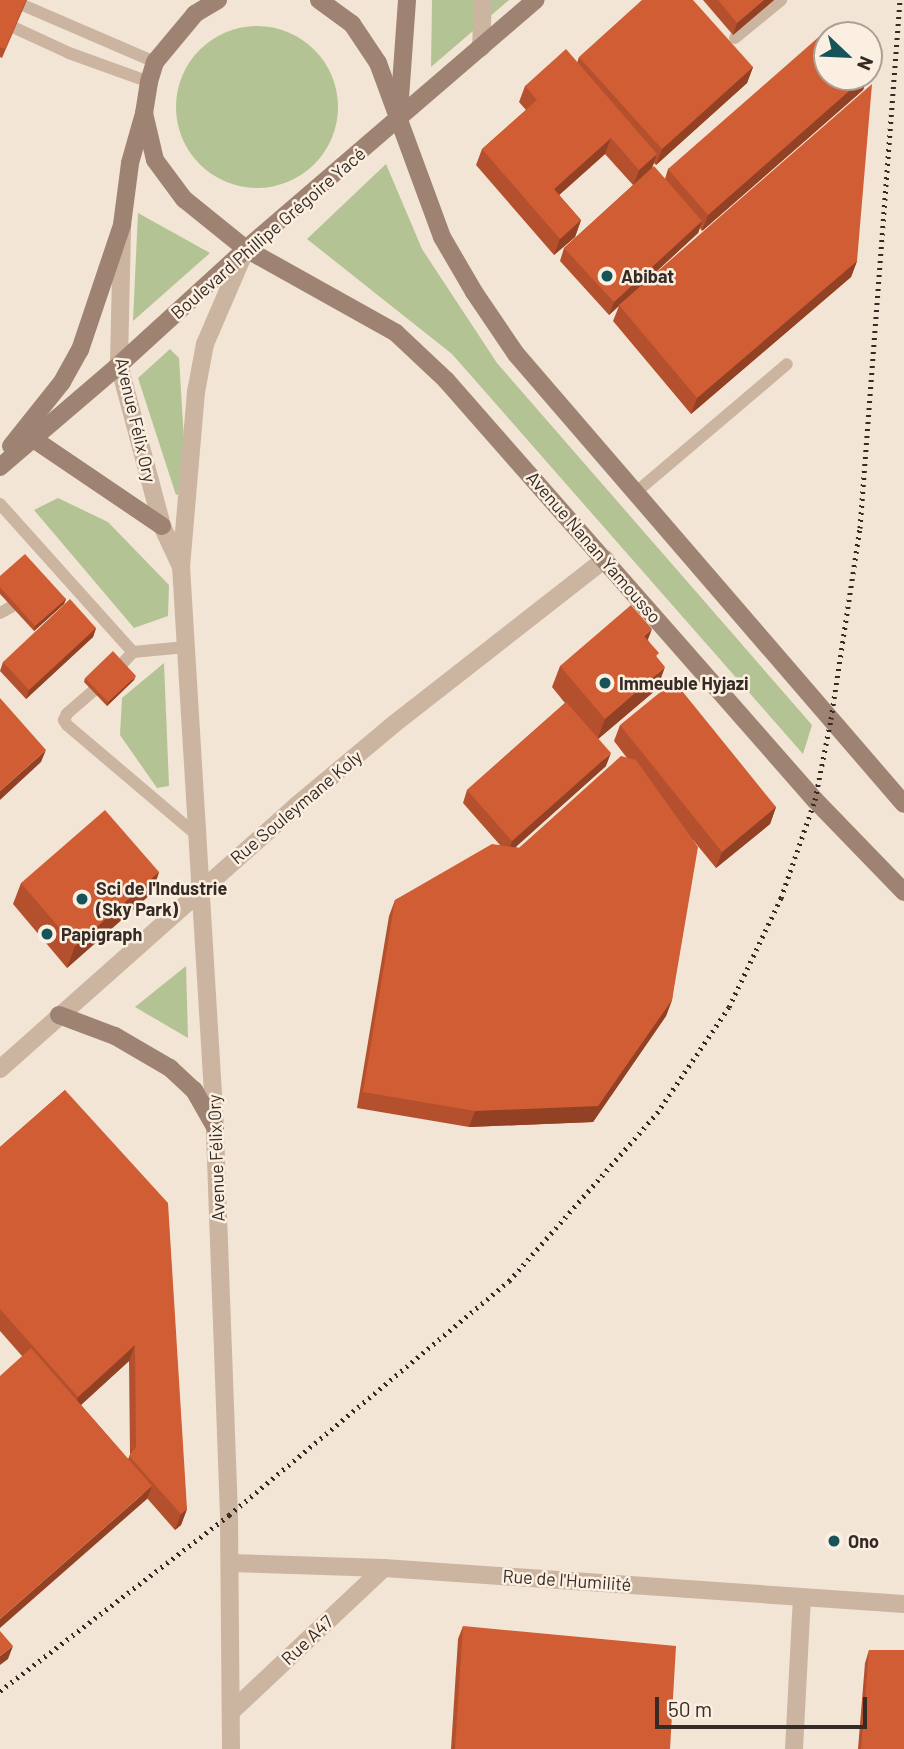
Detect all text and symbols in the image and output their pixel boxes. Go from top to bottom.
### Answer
north arrow [813,21,883,91]
text: N [853,53,879,74]
street label: Boulevard Phillipe Grégoire Yacé [166,143,370,323]
place label: Abibat [621,265,674,287]
marker: Abibat [599,268,615,284]
street label: Avenue Félix Ory [111,356,161,484]
street label: Avenue Nanan Yamousso [522,467,666,627]
place label: Immeuble Hyjazi [619,672,749,694]
marker: Immeuble Hyjazi [597,675,613,691]
street label: Rue Souleymane Koly [226,746,366,868]
place label: Sci de l'Industrie (Sky Park) [96,878,227,920]
marker: Sci de l'Industrie (Sky Park) [74,891,90,907]
place label: Papigraph [61,923,142,945]
marker: Papigraph [39,926,55,942]
street label: Avenue Félix Ory [203,1094,229,1222]
place label: Ono [848,1530,879,1552]
marker: Ono [826,1533,842,1549]
street label: Rue de l'Humilité [502,1565,632,1595]
street label: Rue A47 [277,1611,337,1669]
scale bar [659,1682,871,1726]
text: 50 m [668,1696,712,1721]

